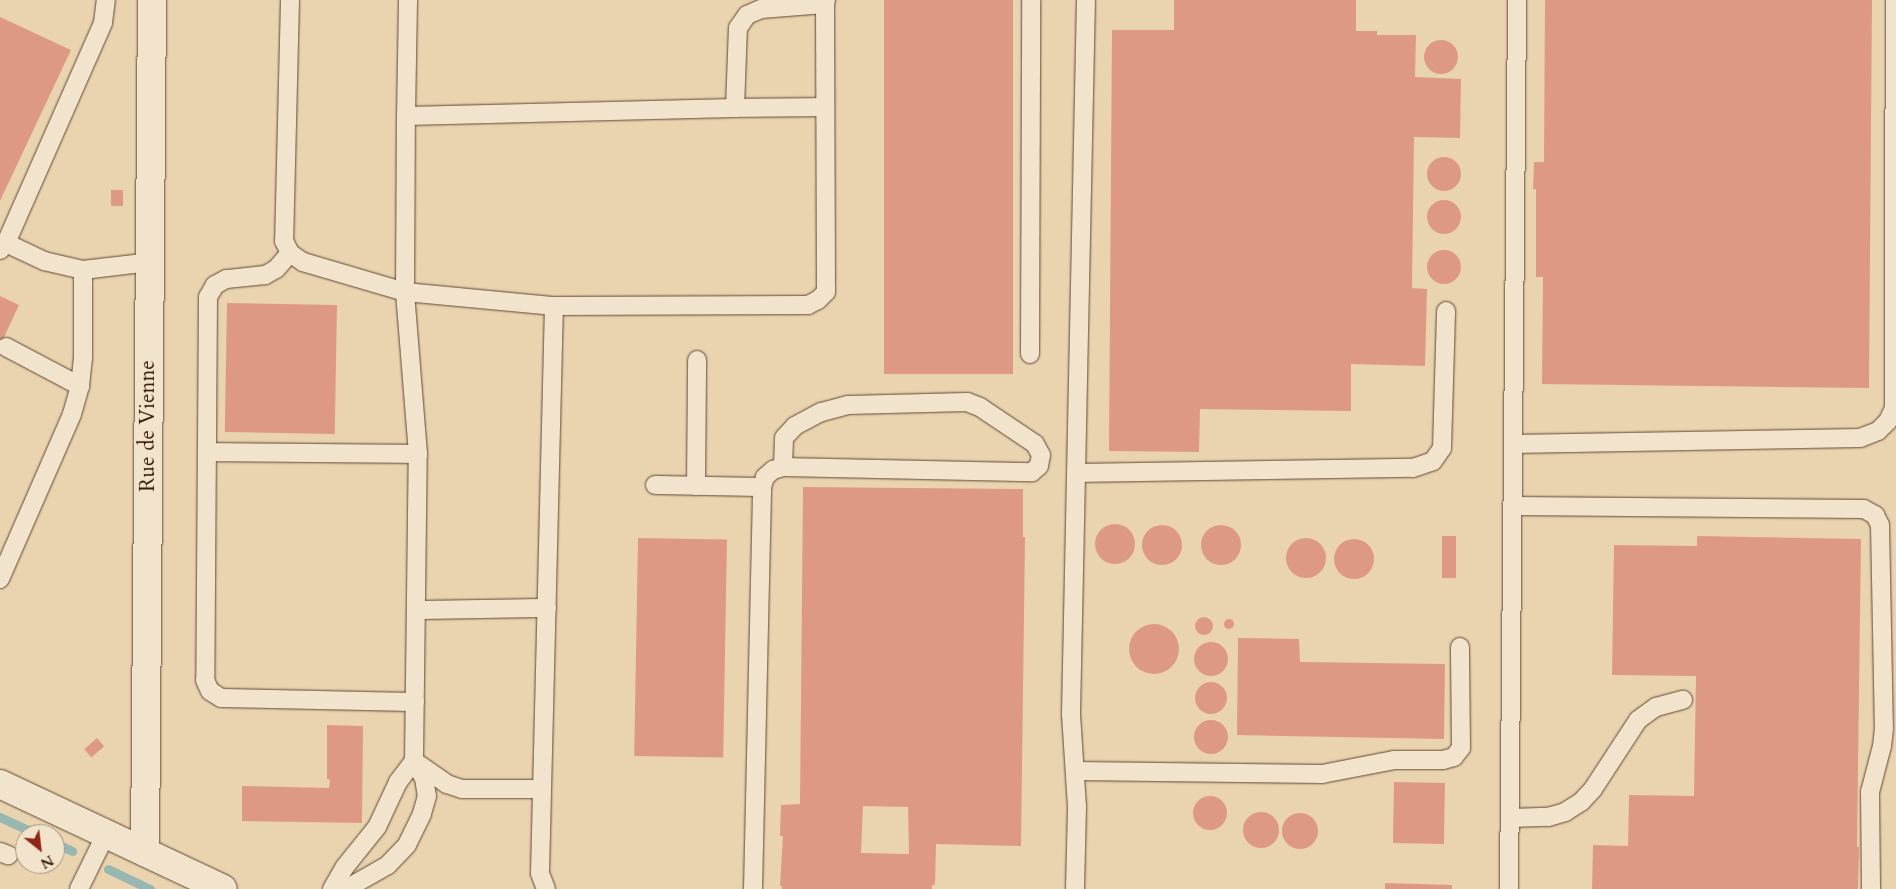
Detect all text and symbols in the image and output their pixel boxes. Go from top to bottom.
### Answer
street label: Rue de Vienne [135,360,161,492]
north arrow [15,824,65,874]
text: N [37,850,57,873]

